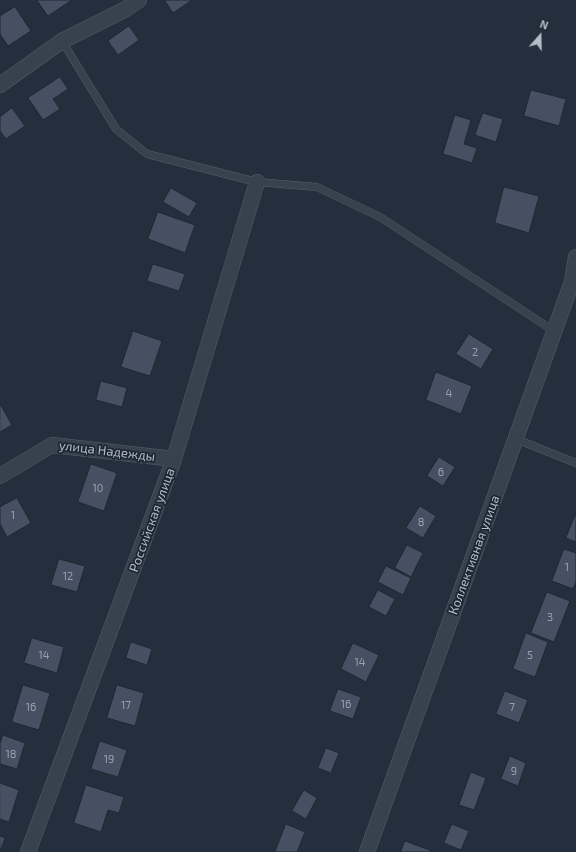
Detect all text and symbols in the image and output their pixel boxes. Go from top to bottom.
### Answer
north arrow [520,16,560,56]
text: N [538,17,550,32]
house number: 2 [472,345,478,359]
house number: 4 [446,386,452,400]
street label: улица Надежды [58,437,156,465]
house number: 6 [438,465,444,479]
street label: Российская улица [126,466,178,574]
house number: 10 [92,481,104,495]
street label: Коллективная улица [445,493,503,617]
house number: 1 [11,508,15,522]
house number: 8 [418,515,424,529]
house number: 1 [565,560,569,574]
house number: 12 [63,569,73,583]
house number: 3 [547,610,553,624]
house number: 14 [38,648,50,662]
house number: 5 [527,648,533,662]
house number: 14 [354,655,366,669]
house number: 16 [341,697,351,711]
house number: 17 [121,698,131,712]
house number: 16 [26,700,36,714]
house number: 7 [509,700,515,714]
house number: 18 [5,747,17,761]
house number: 19 [104,752,114,766]
house number: 9 [511,764,517,778]

